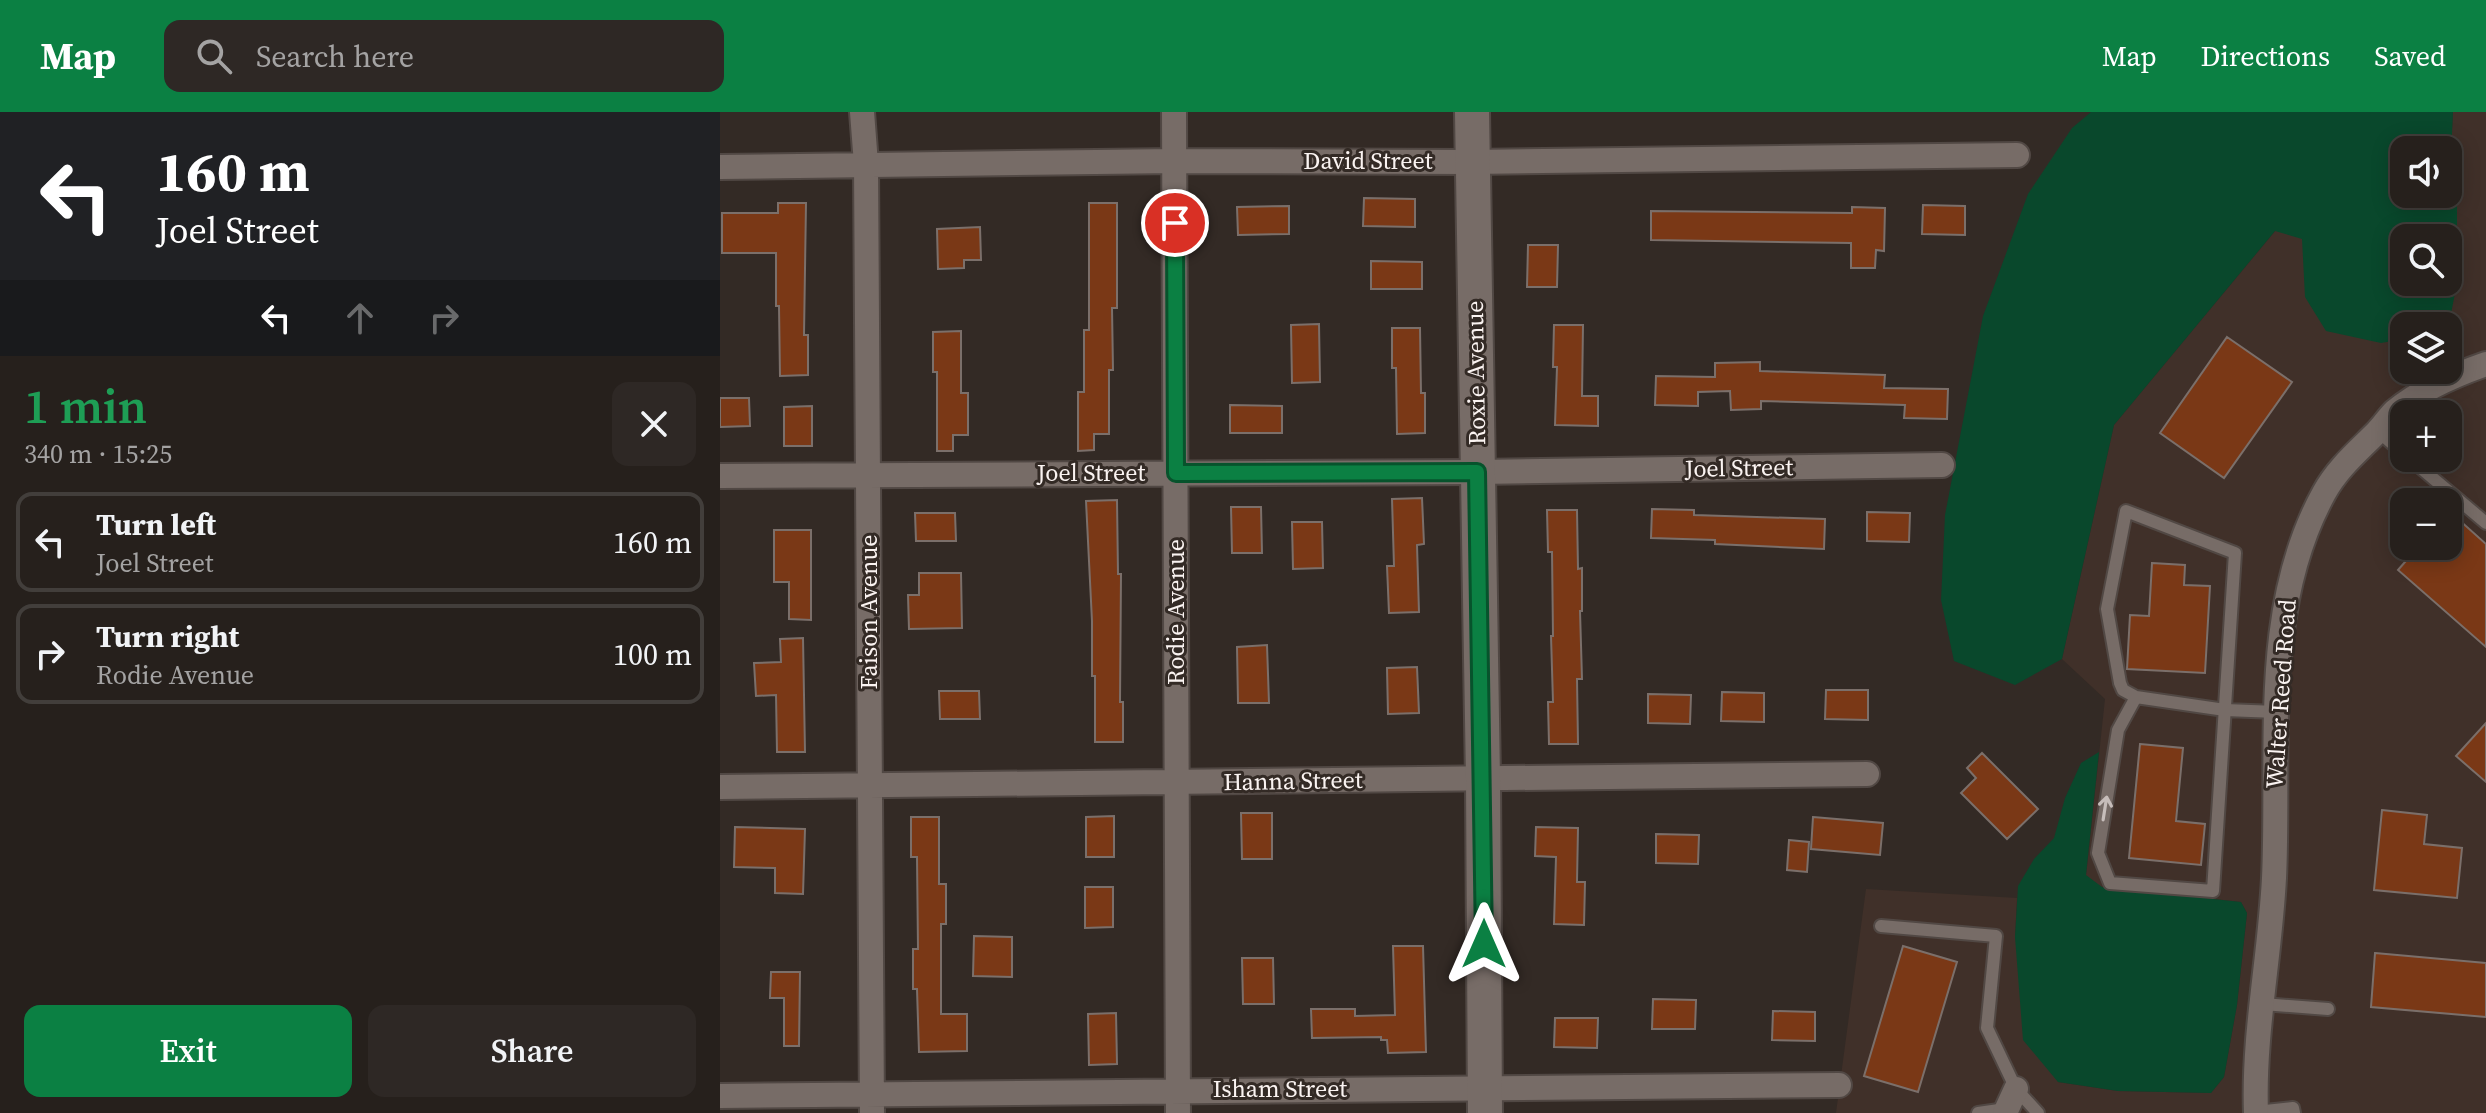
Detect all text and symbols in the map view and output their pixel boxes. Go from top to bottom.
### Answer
search box [164,20,724,92]
text: Map [40,30,116,82]
icon: search [192,34,236,78]
text: Search here [256,36,414,77]
text: Map [2102,37,2157,75]
text: Directions [2201,37,2330,75]
text: Saved [2374,37,2446,75]
text: 160 m [156,133,310,210]
map controls [2390,136,2462,560]
button: sound [2390,136,2462,208]
icon: left [24,144,128,248]
street label: David Street [1303,144,1433,177]
pin [1141,189,1209,257]
icon: arrive [1153,201,1197,245]
text: Joel Street [156,206,319,255]
button: search [2390,224,2462,296]
icon: left [254,296,298,340]
icon: ahead [338,296,382,340]
icon: right [422,296,466,340]
street label: Roxie Avenue [1458,300,1493,446]
button: layers [2390,312,2462,384]
text: 1 min [24,373,147,439]
button: close [612,382,696,466]
button: + [2390,400,2462,472]
text: 340 m · 15:25 [24,436,172,472]
street label: Joel Street [1683,450,1794,485]
street label: Joel Street [1036,456,1145,489]
button: − [2390,488,2462,560]
text: Turn left [96,504,216,545]
icon: left [28,520,72,564]
text: 160 m [613,522,692,563]
street label: Faison Avenue [852,535,885,689]
street label: Rodie Avenue [1159,539,1192,685]
text: Joel Street [96,545,214,581]
street label: Walter Reed Road [2257,598,2304,790]
text: Turn right [96,616,239,657]
icon: right [28,632,72,676]
text: 100 m [613,634,692,675]
text: Rodie Avenue [96,657,254,693]
street label: Hanna Street [1223,763,1363,798]
one-way arrow [2099,796,2114,821]
position arrow [1442,902,1526,986]
button: Exit [24,1005,352,1097]
button: Share [368,1005,696,1097]
street label: Isham Street [1213,1072,1347,1105]

